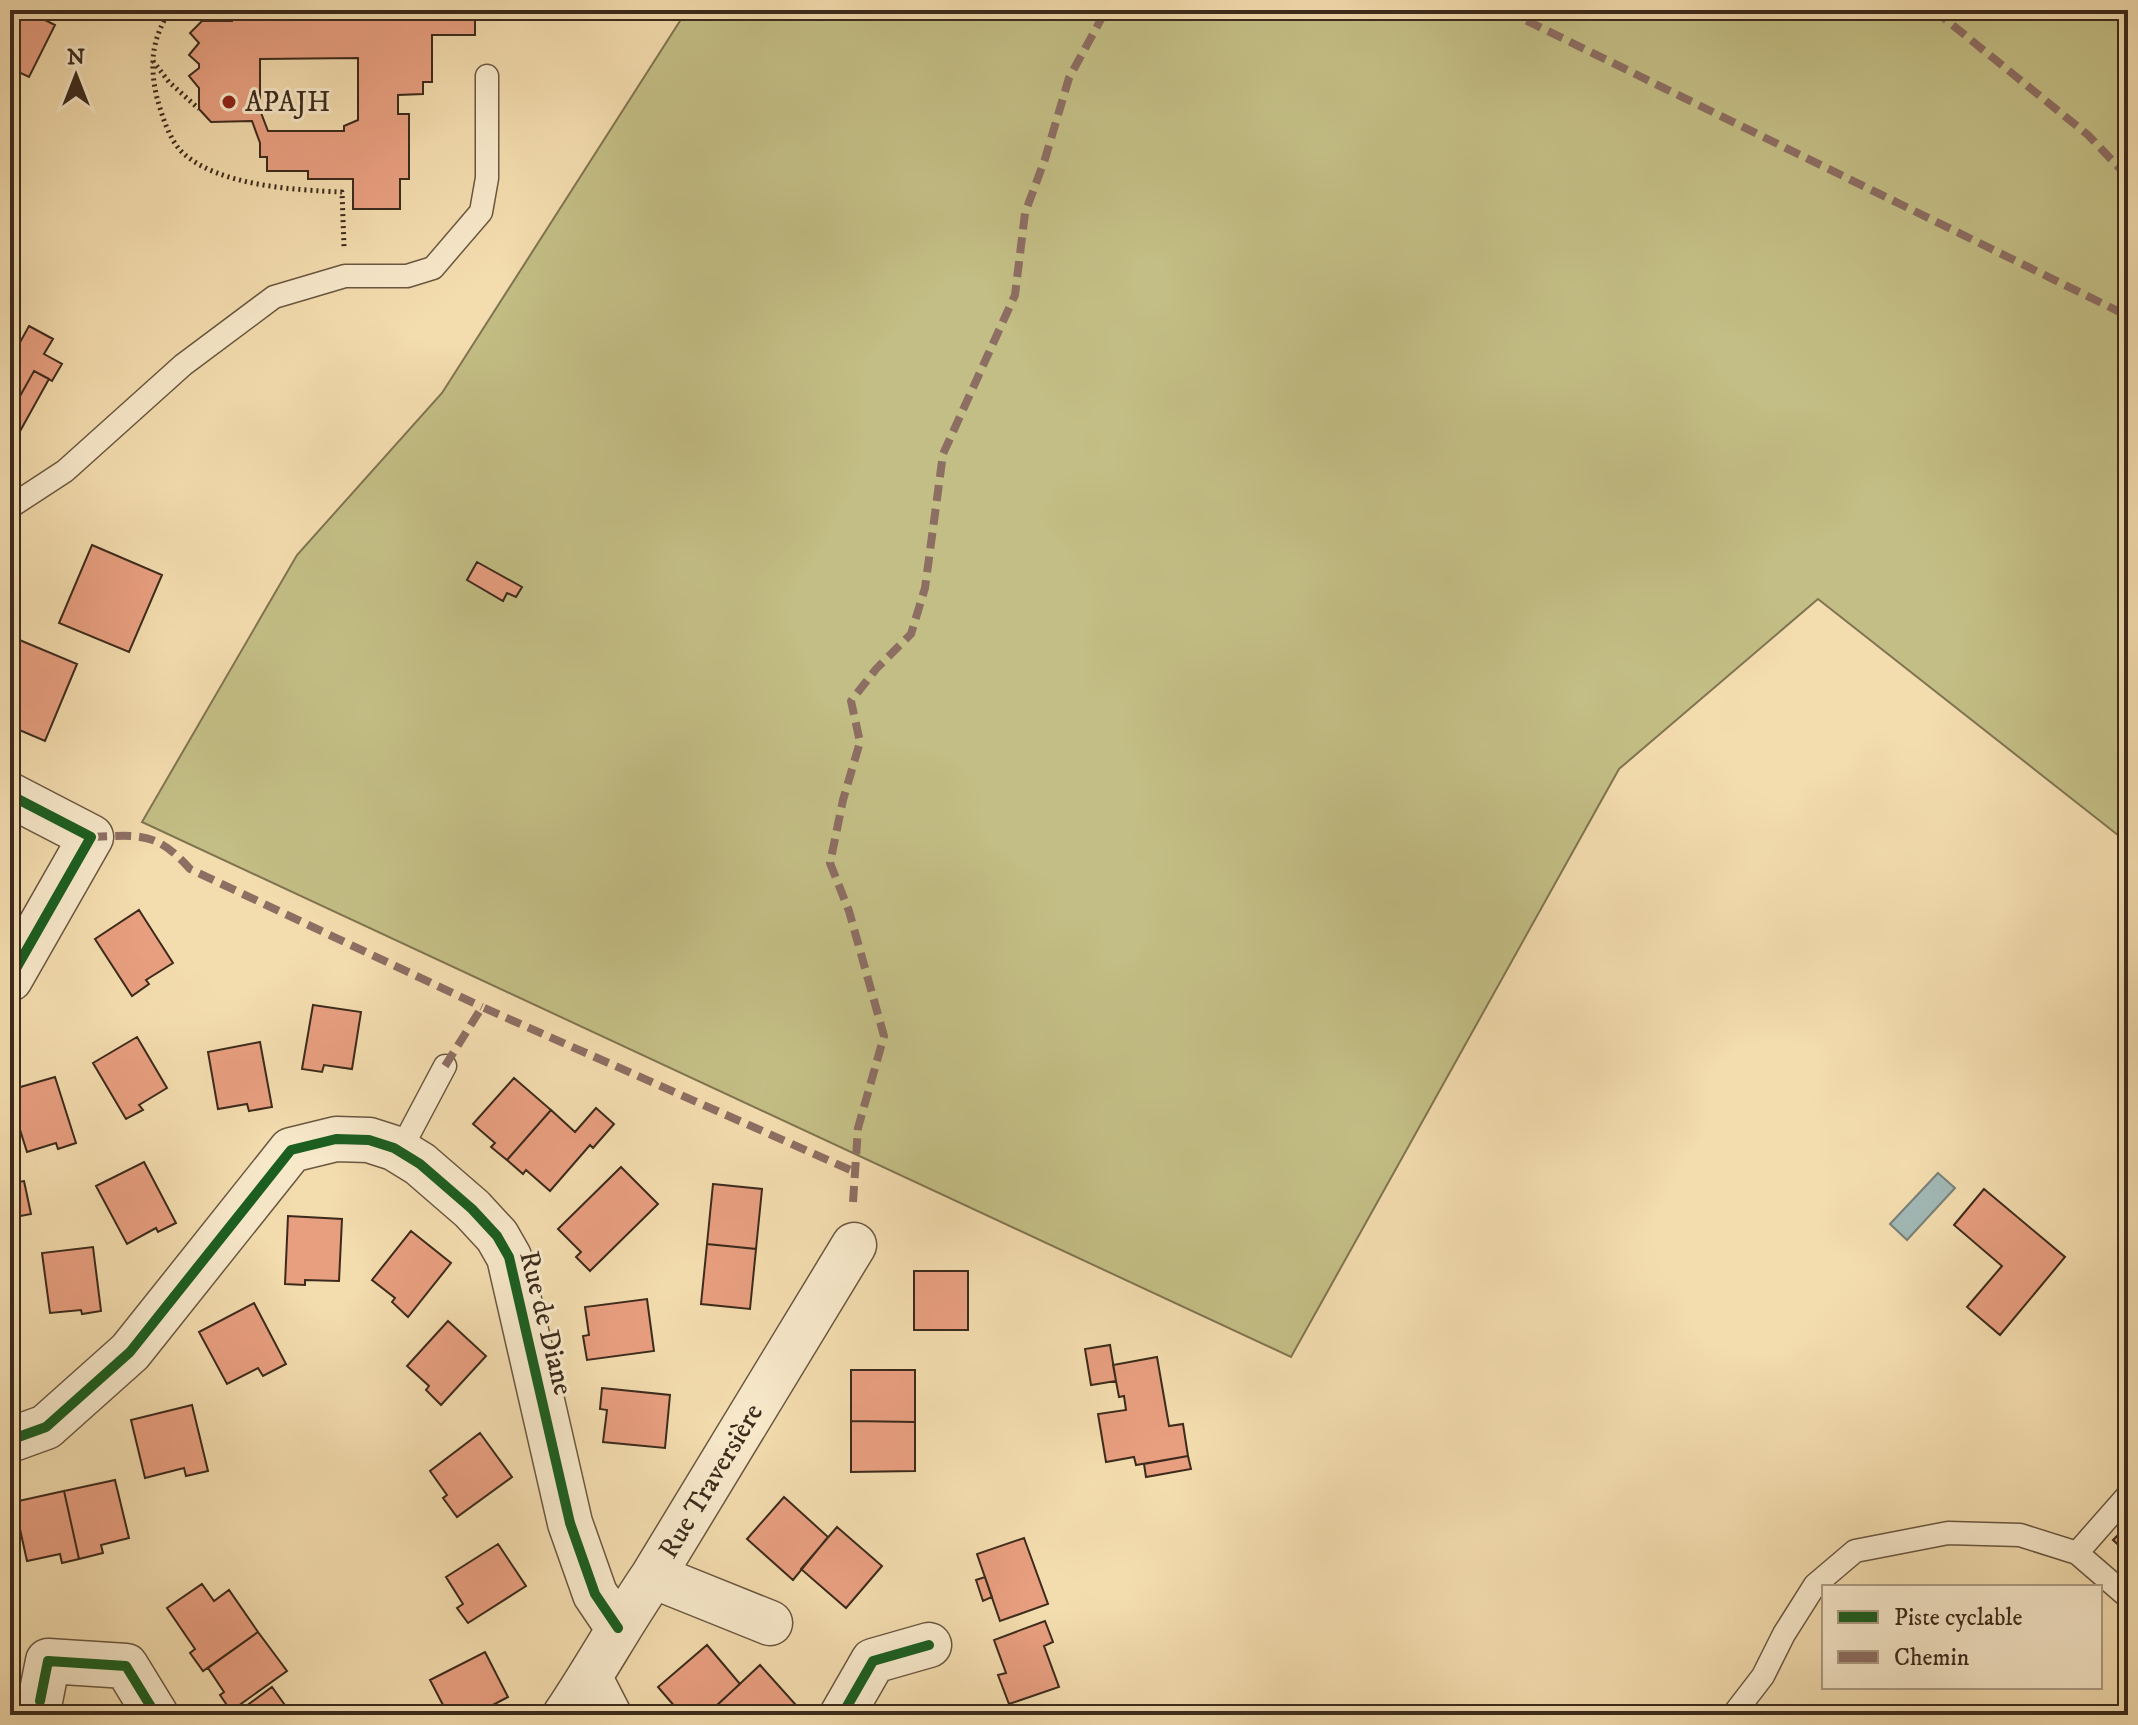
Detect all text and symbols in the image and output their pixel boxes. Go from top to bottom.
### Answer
north arrow [36,36,116,116]
text: N [67,44,85,71]
place label: APAJH [245,85,331,120]
marker: APAJH [220,93,238,111]
street label: Rue de Diane [511,1247,581,1399]
street label: Rue Traversière [651,1397,771,1565]
legend [1822,1585,2102,1689]
text: Piste cyclable [1894,1603,2022,1633]
text: Chemin [1894,1643,1970,1673]

